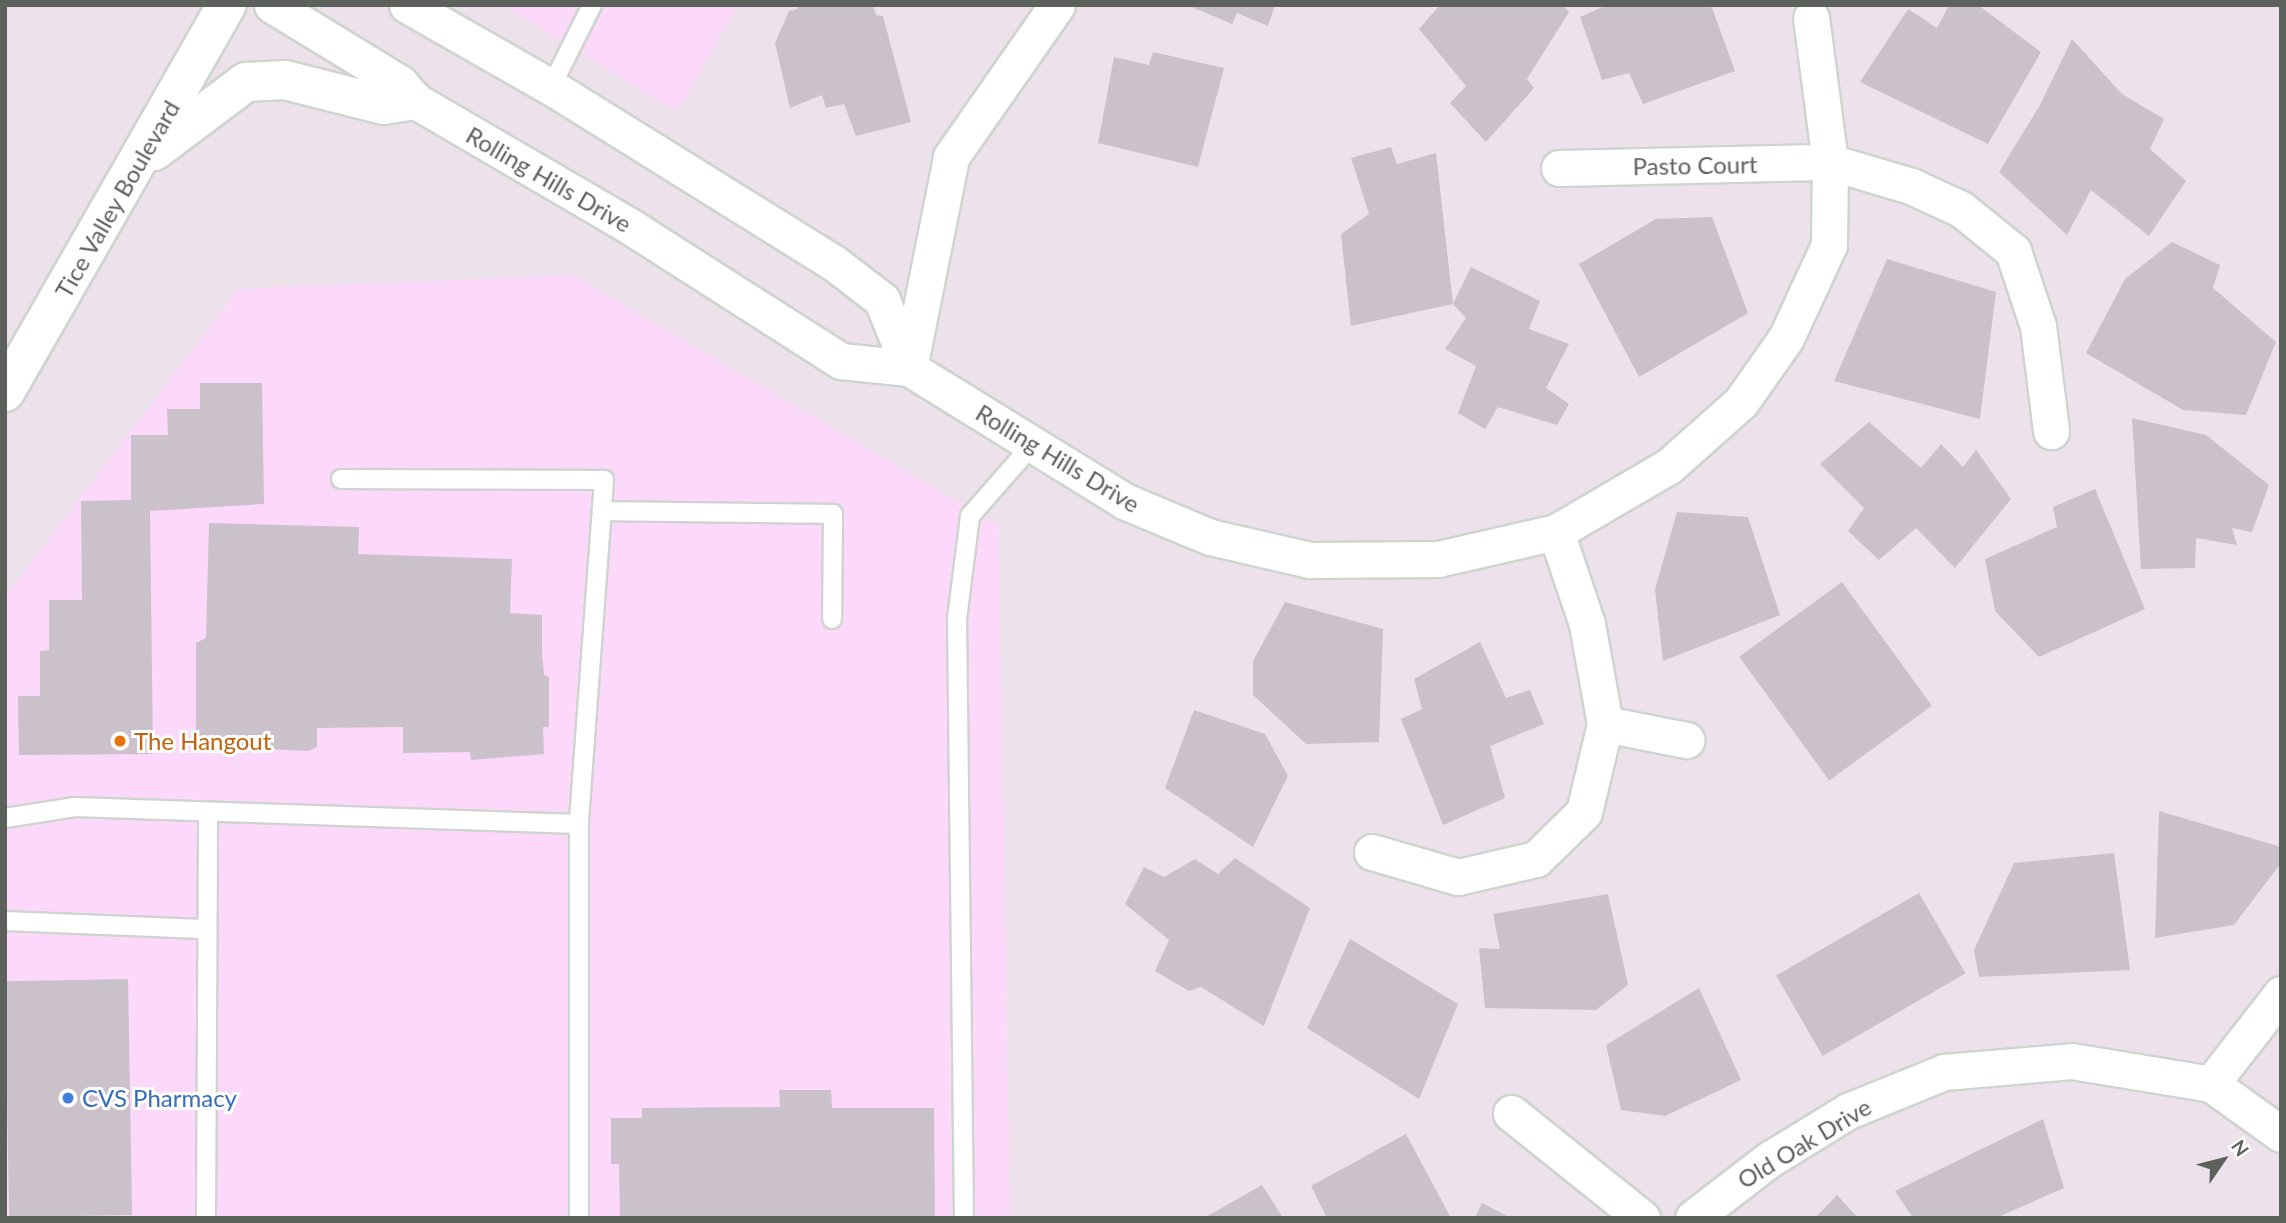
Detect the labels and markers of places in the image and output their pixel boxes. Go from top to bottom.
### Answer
place label: The Hangout [134,727,271,755]
marker: The Hangout [112,733,128,749]
place label: CVS Pharmacy [82,1084,237,1112]
marker: CVS Pharmacy [60,1090,76,1106]

